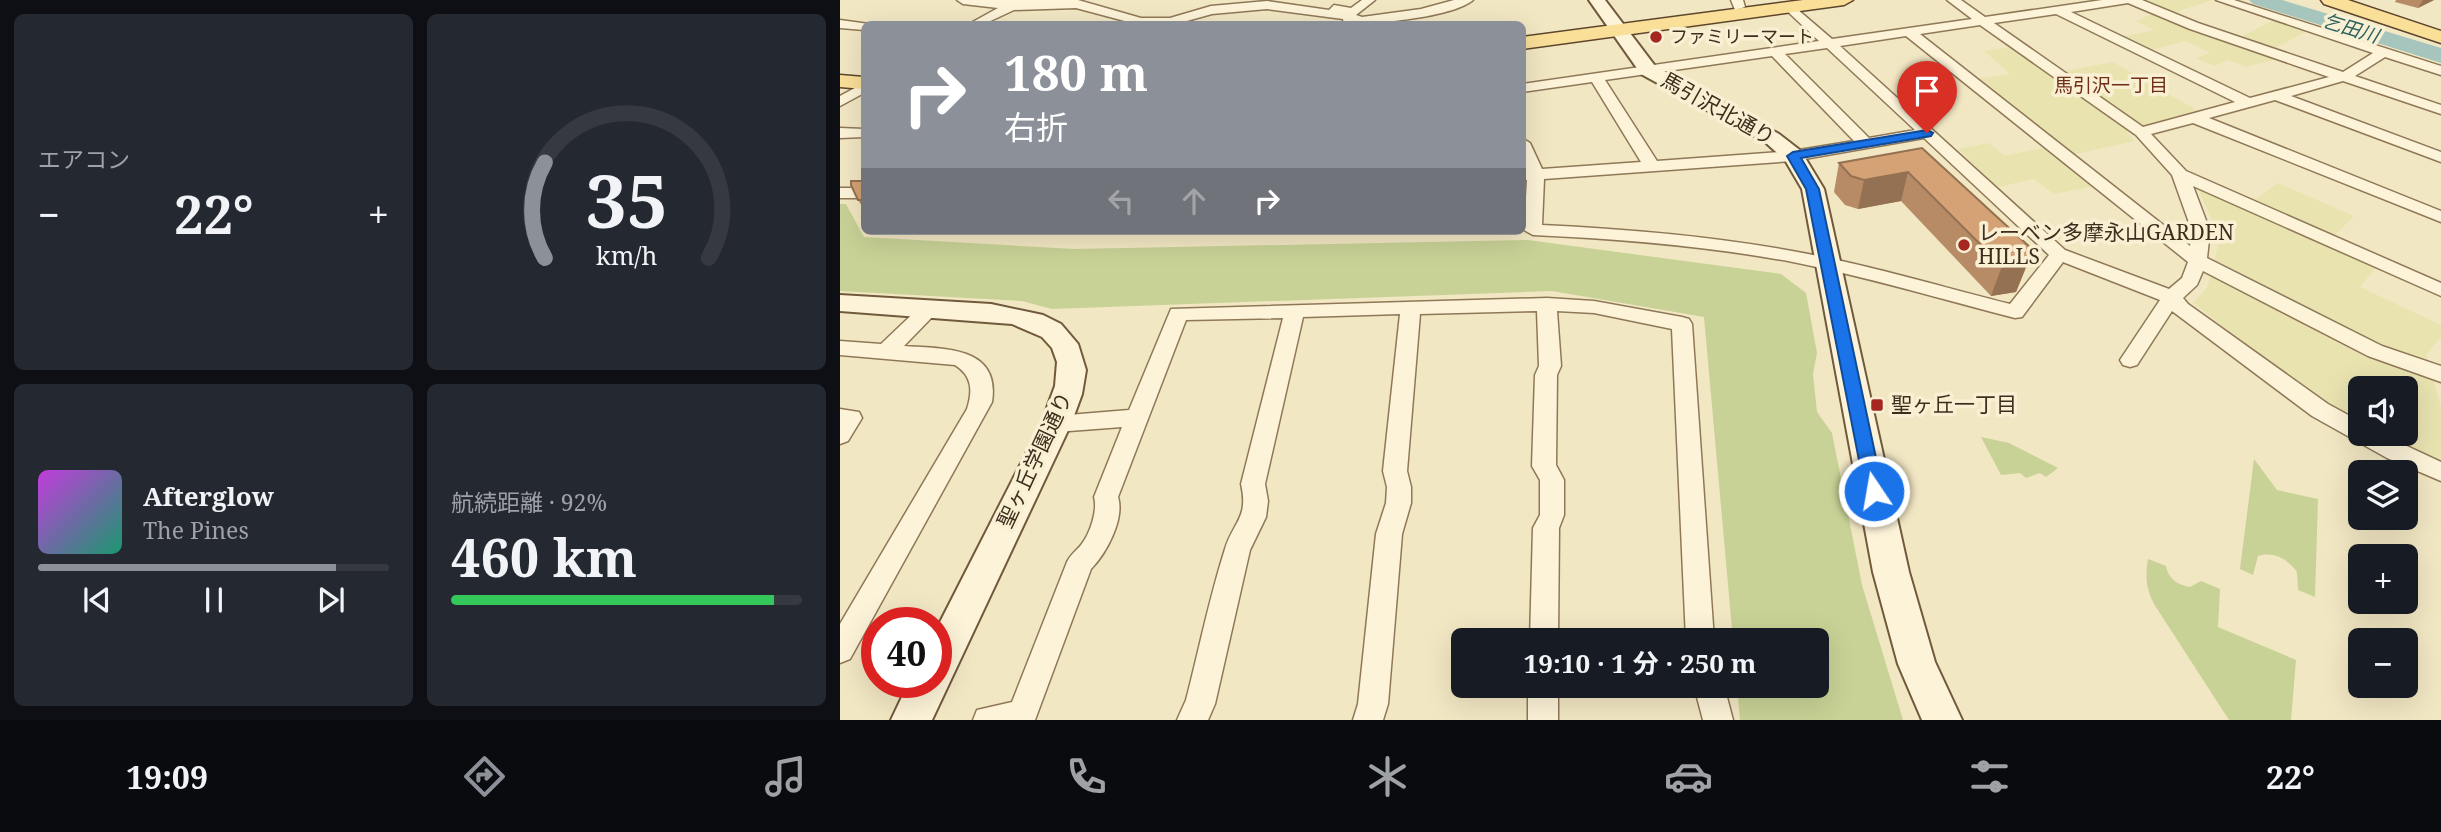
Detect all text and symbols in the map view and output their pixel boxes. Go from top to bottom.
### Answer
water label: 乞田川 [2320,7,2384,49]
place label: ファミリーマート [1670,24,1814,48]
marker: ファミリーマート [1648,29,1664,45]
text: 180 m [1004,39,1148,105]
icon: right [889,49,980,140]
pin [1897,61,1957,133]
street label: 馬引沢北通り [1657,65,1780,151]
icon: arrive [1908,72,1946,110]
district label: 馬引沢一丁目 [2054,72,2168,98]
text: 右折 [1004,105,1068,148]
text: エアコン [38,143,130,175]
text: 35 [585,150,668,249]
text: 22° [174,178,254,249]
icon: left [1102,182,1140,220]
icon: ahead [1175,182,1213,220]
icon: right [1248,182,1286,220]
text: − [38,188,60,240]
text: + [368,188,389,240]
place label: レーベン多摩永山GARDEN HILLS [1978,218,2234,270]
marker: レーベン多摩永山GARDEN HILLS [1956,237,1972,253]
text: km/h [596,238,657,272]
map controls [2348,376,2418,698]
button: sound [2348,376,2418,446]
street label: 聖ヶ丘学園通り [990,387,1078,532]
place label: 聖ヶ丘一丁目 [1891,390,2017,418]
marker: 聖ヶ丘一丁目 [1869,397,1885,413]
position arrow [1837,454,1911,528]
button: layers [2348,460,2418,530]
text: Afterglow [143,478,274,514]
text: 航続距離 · 92% [451,486,607,518]
text: The Pines [143,514,249,546]
text: 460 km [451,521,637,592]
button: + [2348,544,2418,614]
icon: previous [78,581,116,619]
icon: pause [195,581,233,619]
icon: next [312,581,350,619]
speed limit sign: 40 [861,607,952,698]
button: − [2348,628,2418,698]
text: 19:10 · 1 分 · 250 m [1524,645,1756,681]
icon: directions [460,752,509,801]
icon: music [761,752,810,801]
icon: phone [1062,752,1111,801]
icon: climate [1363,752,1412,801]
icon: car [1664,752,1713,801]
icon: filters [1965,752,2014,801]
text: 19:09 [126,755,208,798]
text: 22° [2266,755,2315,798]

